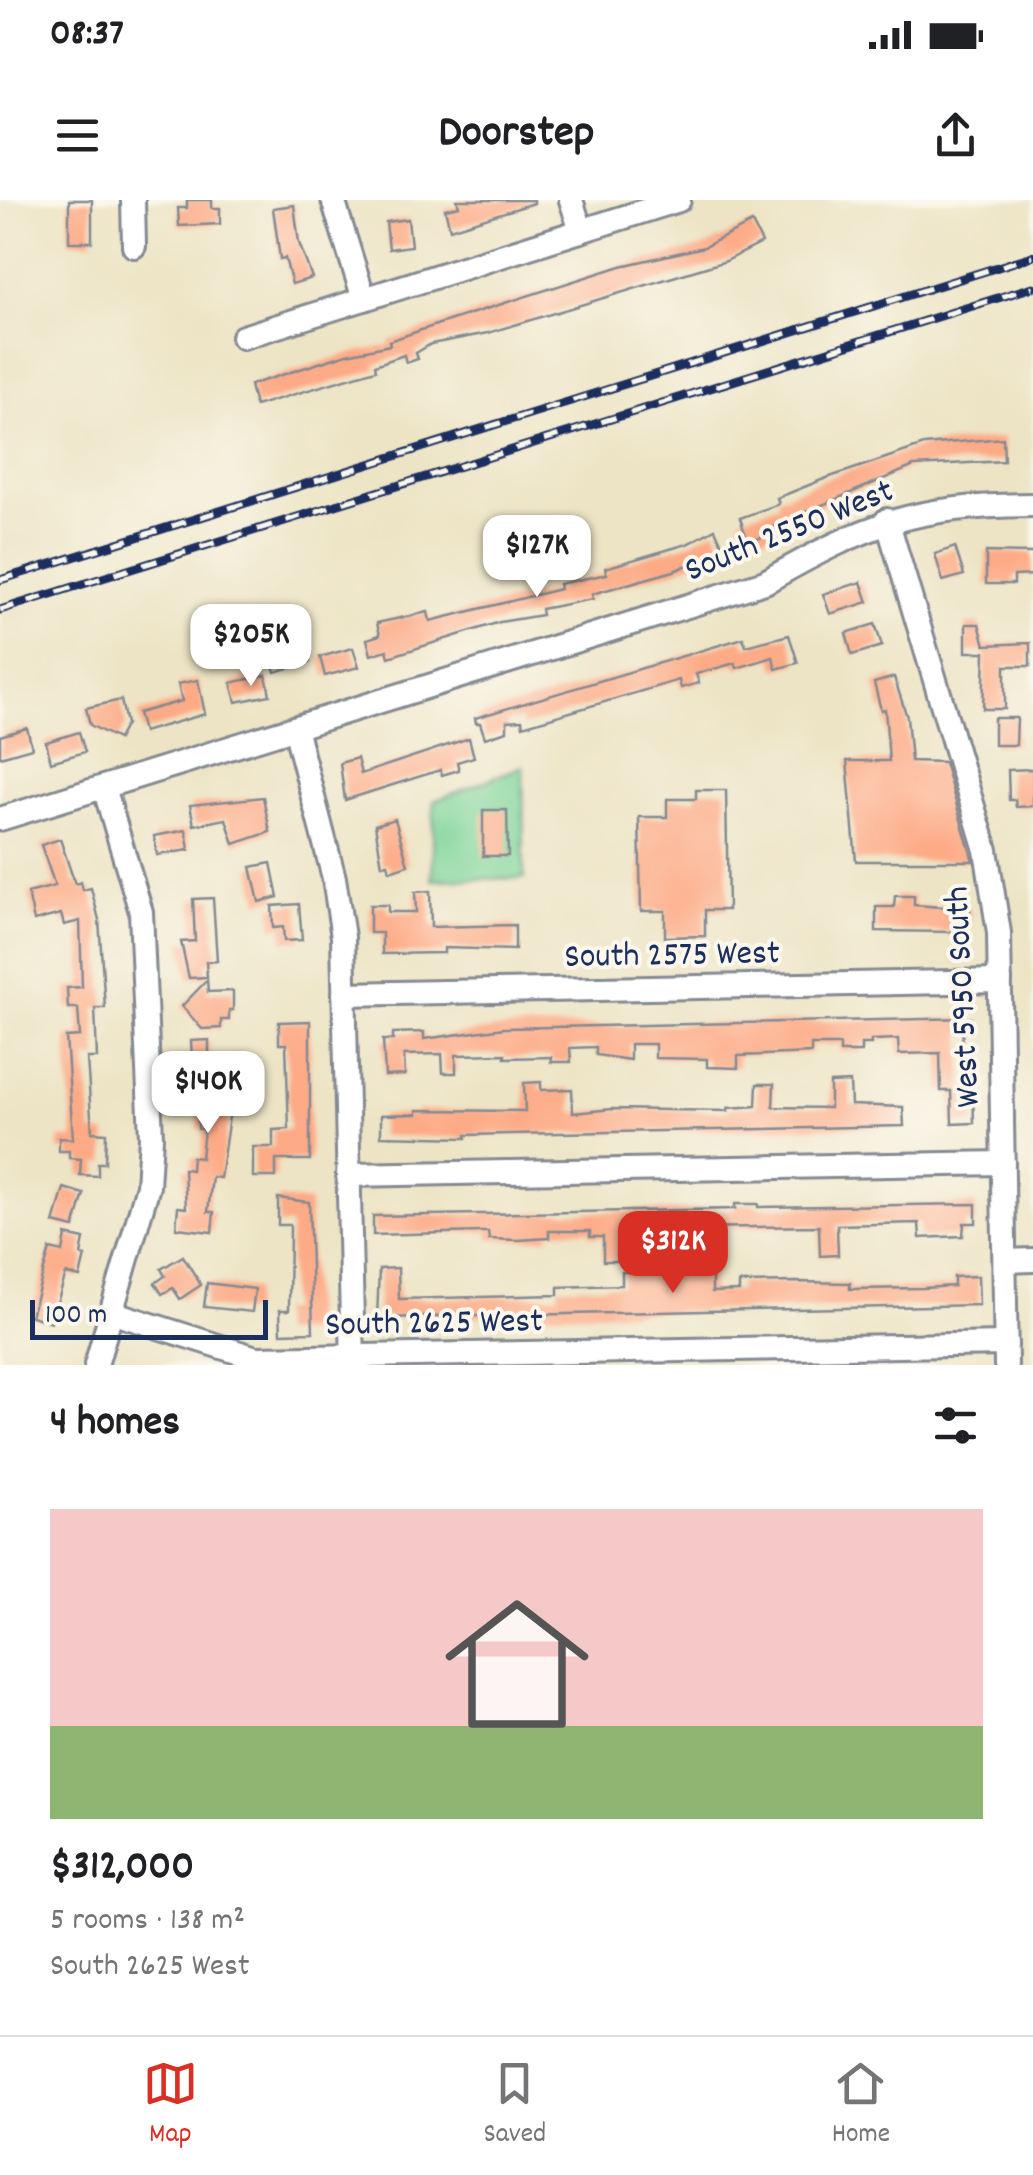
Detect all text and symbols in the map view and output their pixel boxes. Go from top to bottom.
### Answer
text: 08:37 [50,8,124,63]
text: Doorstep [438,103,595,167]
icon: menu [50,108,105,163]
icon: share [928,108,983,163]
street label: South 2550 West [678,468,902,597]
pin: $127K [467,515,607,600]
text: $127K [505,524,569,570]
pin: $205K [181,604,321,689]
text: $205K [212,613,290,659]
street label: West 5950 South [934,885,996,1109]
street label: South 2575 West [564,930,780,984]
pin: $140K [138,1051,278,1136]
text: $140K [174,1060,242,1106]
pin: $312K [603,1211,743,1296]
text: $312K [640,1220,706,1266]
scale bar [30,1295,268,1340]
text: 100 m [45,1297,107,1337]
street label: South 2625 West [325,1298,544,1352]
text: 4 homes [50,1395,180,1455]
icon: filters [928,1398,983,1453]
icon: home [427,1574,607,1754]
text: $312,000 [50,1839,194,1899]
text: 5 rooms · 138 m² [50,1899,245,1945]
text: South 2625 West [50,1945,249,1991]
tab: Map [143,2056,198,2156]
tab: Saved [484,2056,546,2156]
tab: Home [832,2056,890,2156]

